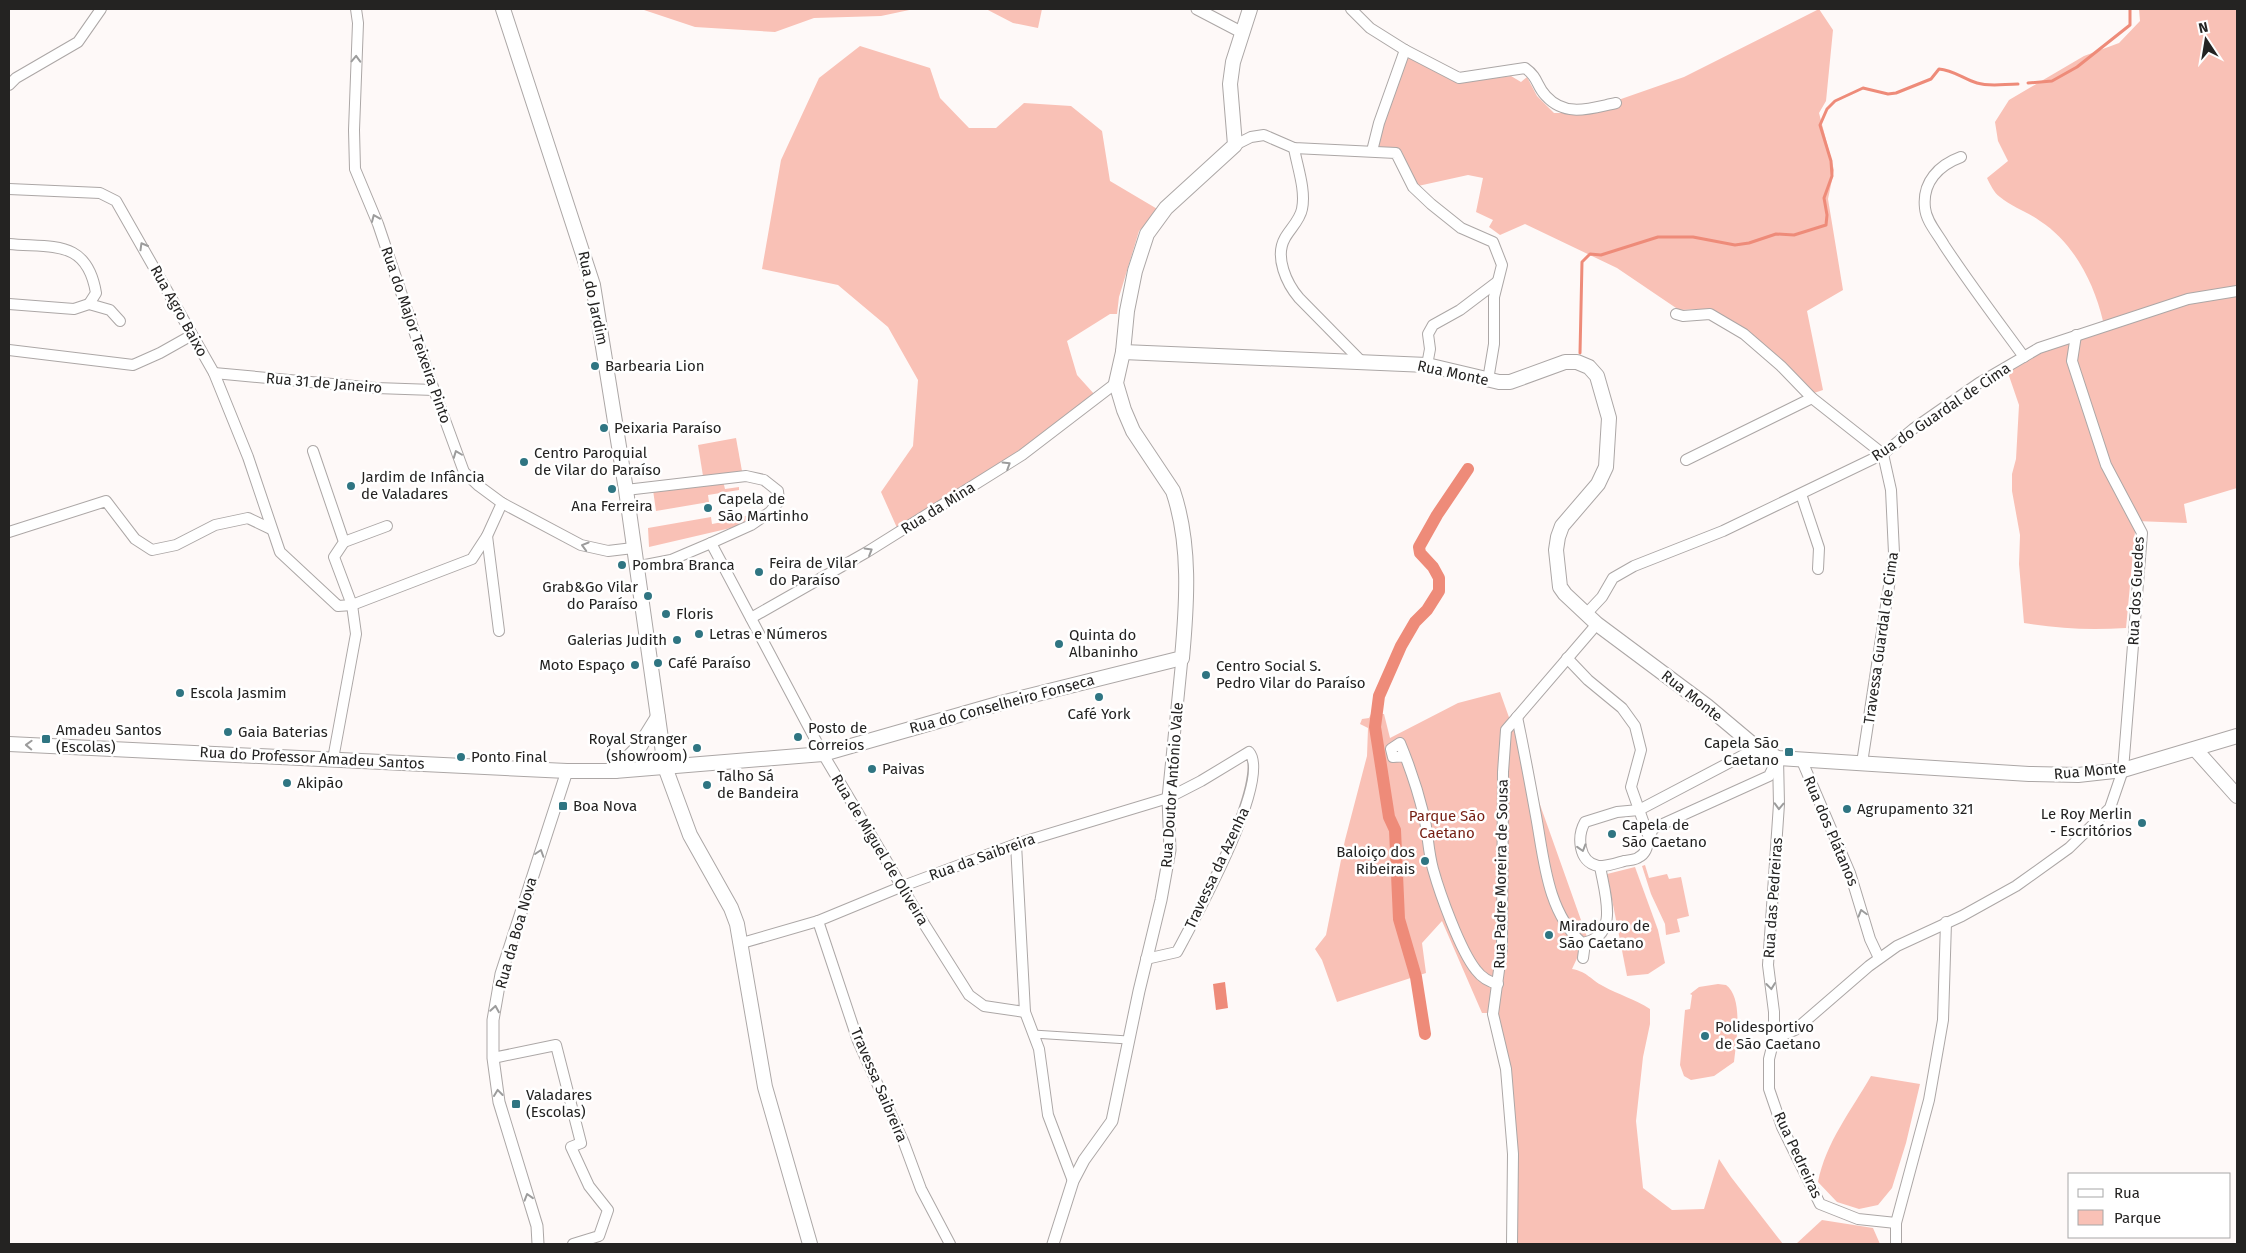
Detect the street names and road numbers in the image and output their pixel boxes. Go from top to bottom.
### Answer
street label: Rua do Major Teixeira Pinto [377,244,455,426]
street label: Rua do Jardim [574,249,612,347]
street label: Rua Agro Baixo [146,262,212,360]
street label: Rua Monte [1416,357,1490,389]
street label: Rua do Guardal de Cima [1868,359,2014,465]
street label: Rua 31 de Janeiro [265,369,383,397]
street label: Rua da Mina [898,478,978,538]
street label: Rua dos Guedes [2124,536,2148,646]
street label: Travessa Guardal de Cima [1860,551,1902,725]
street label: Rua Monte [1658,667,1726,725]
street label: Rua do Conselheiro Fonseca [907,671,1097,737]
street label: Rua Doutor António Vale [1157,701,1187,869]
street label: Rua do Professor Amadeu Santos [199,743,425,773]
street label: Rua Monte [2053,759,2127,783]
street label: Rua de Miguel de Oliveira [828,771,932,929]
street label: Rua dos Plátanos [1800,773,1862,889]
street label: Rua Padre Moreira de Sousa [1490,779,1512,969]
street label: Travessa da Azenha [1181,804,1253,932]
street label: Rua da Saibreira [926,829,1038,885]
street label: Rua das Pedreiras [1760,837,1786,959]
street label: Rua da Boa Nova [491,875,541,991]
street label: Travessa Saibreira [847,1025,911,1145]
street label: Rua Pedreiras [1770,1109,1826,1201]

